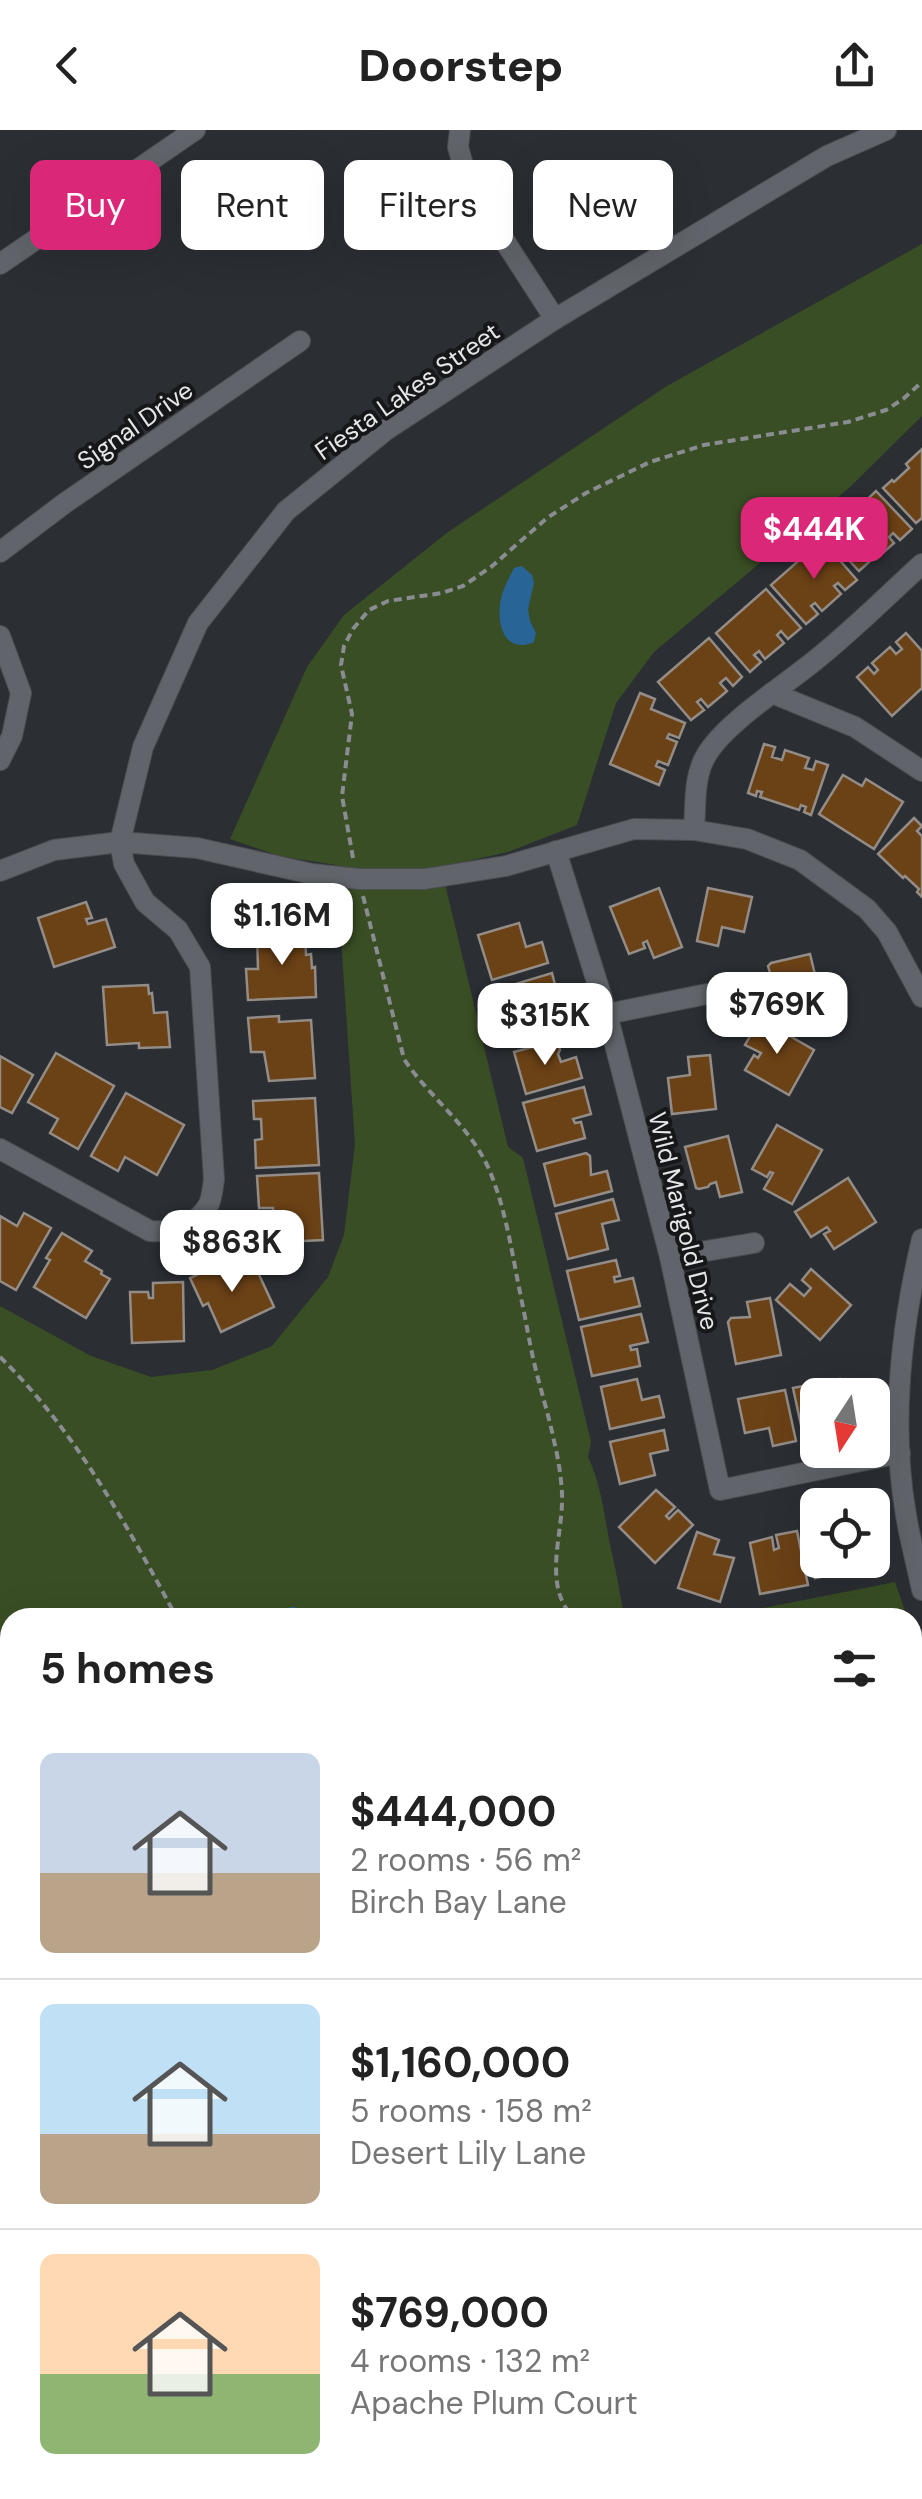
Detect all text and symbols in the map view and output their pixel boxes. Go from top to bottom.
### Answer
text: Doorstep [359,36,563,95]
icon: back [40,38,95,93]
icon: share [827,38,882,93]
chip: Buy [30,160,161,250]
chip: Rent [181,160,324,250]
chip: Filters [344,160,513,250]
chip: New [533,160,673,250]
street label: Fiesta Lakes Street [308,315,506,468]
street label: Signal Drive [71,374,200,477]
pin: $444K [744,497,884,582]
text: $444K [763,508,865,550]
pin: $1.16M [201,883,363,968]
text: $1.16M [233,894,331,936]
pin: $769K [707,972,847,1057]
pin: $315K [475,983,615,1068]
text: $769K [728,983,826,1025]
text: $315K [500,994,590,1036]
street label: Wild Marigold Drive [640,1109,727,1333]
pin: $863K [162,1210,302,1295]
text: $863K [182,1221,282,1263]
north arrow [800,1378,890,1468]
map controls [800,1378,890,1578]
button: locate [800,1488,890,1578]
text: 5 homes [40,1641,215,1696]
icon: filters [827,1641,882,1696]
text: $444,000 [350,1784,556,1839]
icon: home [120,1793,240,1913]
text: 2 rooms · 56 m² [350,1839,581,1881]
text: Birch Bay Lane [350,1881,567,1923]
text: $1,160,000 [350,2035,570,2090]
icon: home [120,2044,240,2164]
text: 5 rooms · 158 m² [350,2090,592,2132]
text: Desert Lily Lane [350,2132,586,2174]
text: $769,000 [350,2285,549,2340]
icon: home [120,2294,240,2414]
text: 4 rooms · 132 m² [350,2340,590,2382]
text: Apache Plum Court [350,2382,638,2424]

